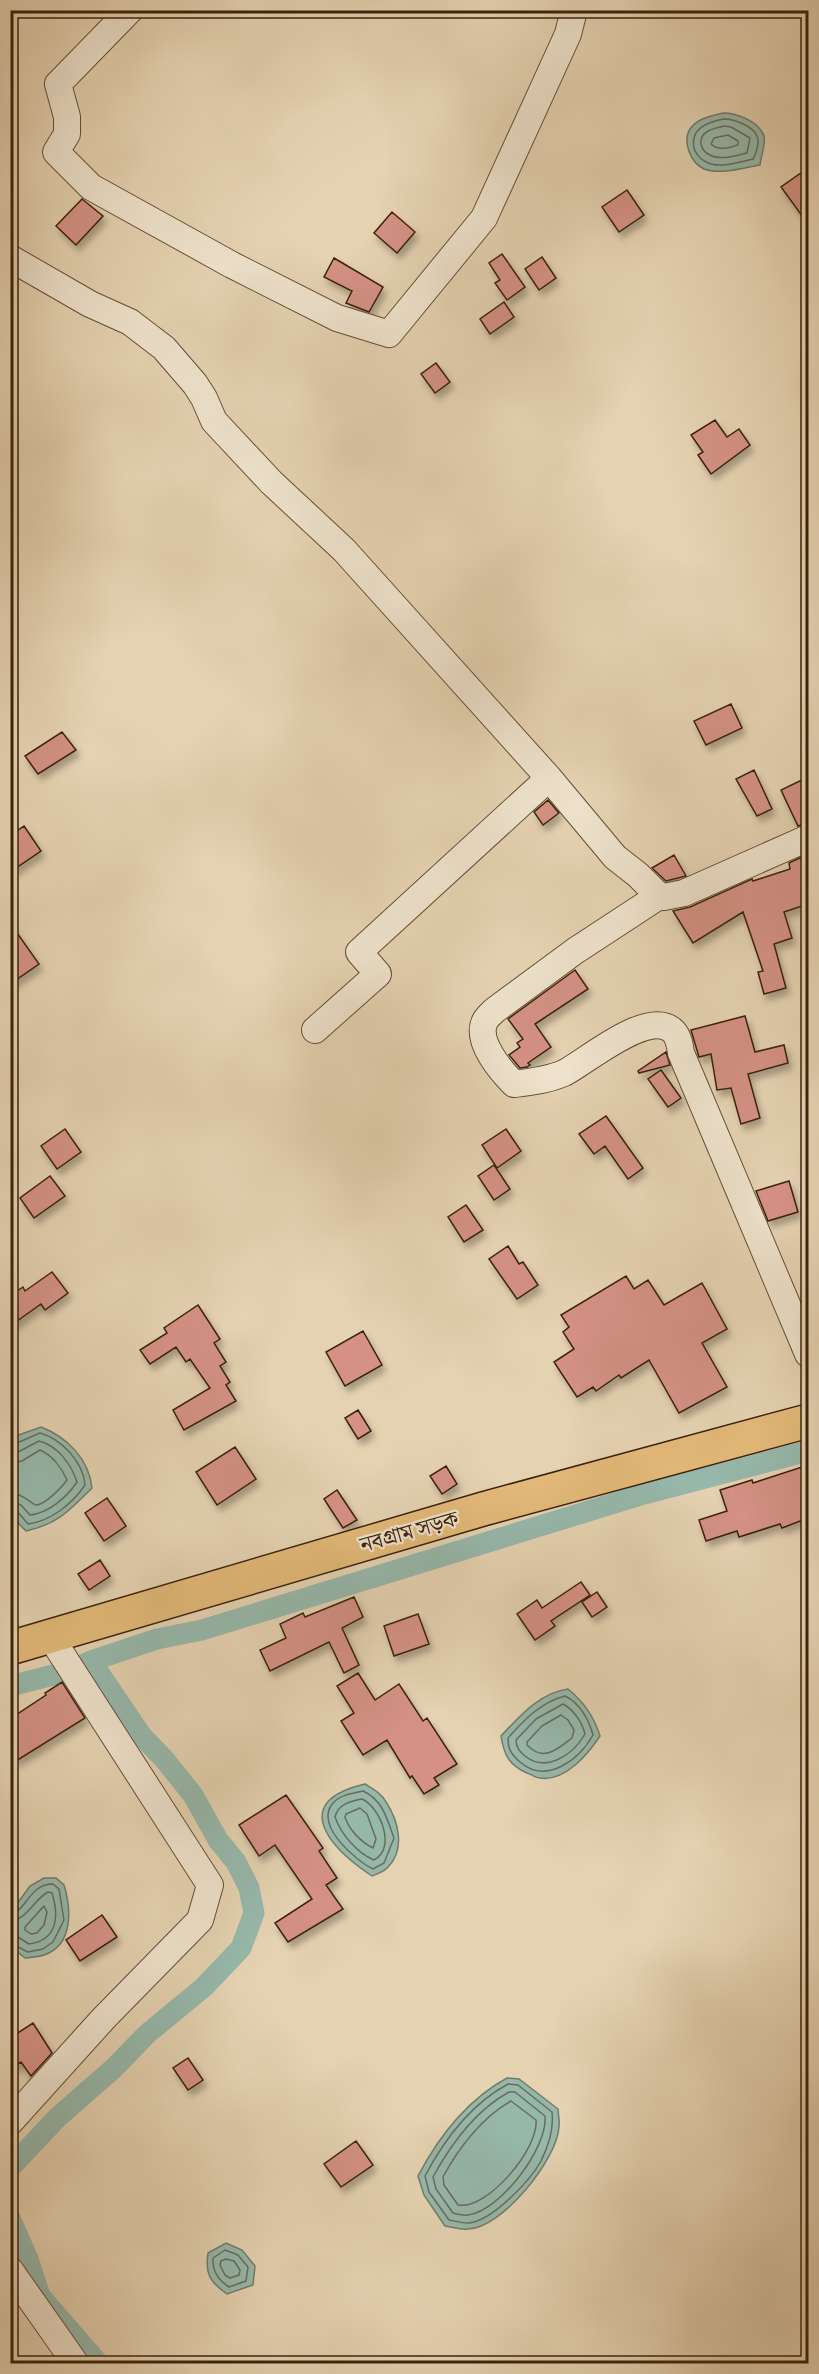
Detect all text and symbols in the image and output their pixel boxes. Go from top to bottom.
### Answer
street label: নবগ্রাম সড়ক [356,1503,463,1561]

